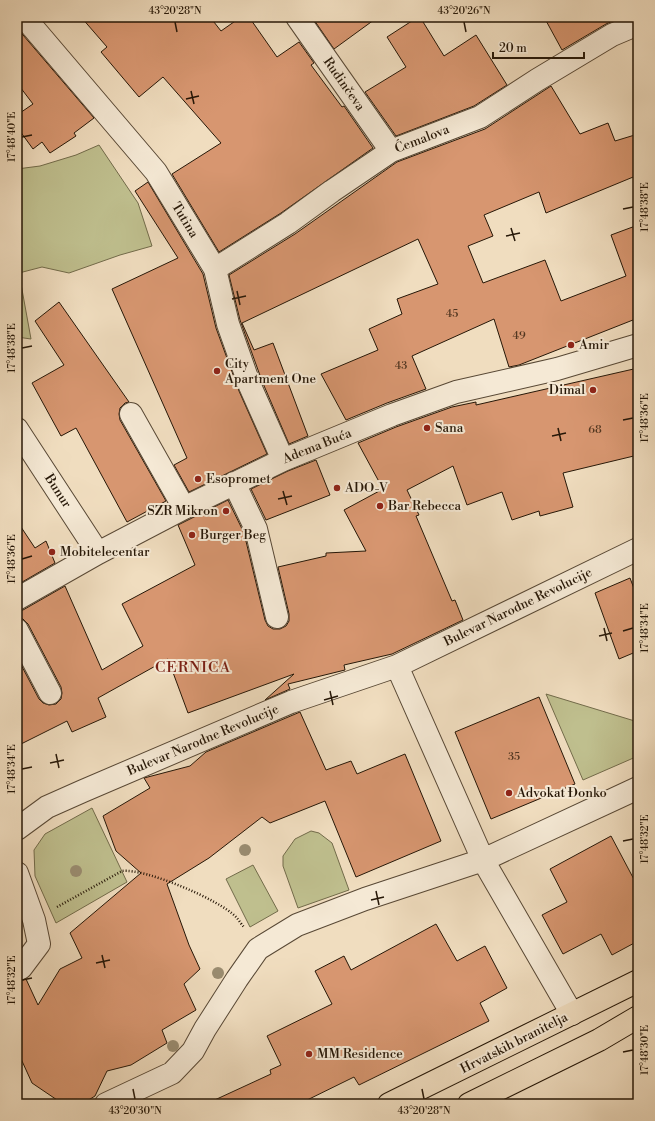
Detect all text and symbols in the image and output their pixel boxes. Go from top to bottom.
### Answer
text: 43°20'28"N [149,5,202,17]
text: 43°20'26"N [438,5,491,17]
scale bar [493,34,584,60]
text: 20 m [499,41,527,56]
street label: Rudinčeva [320,54,369,114]
text: 17°48'40"E [6,112,18,162]
street label: Ćemalova [392,120,452,157]
text: 17°48'38"E [639,182,651,232]
street label: Tutina [168,199,202,241]
house number: 45 [446,307,458,321]
text: 17°48'38"E [6,323,18,373]
house number: 49 [512,329,526,343]
place label: Amir [578,337,610,353]
marker: Amir [566,340,576,350]
place label: City Apartment One [224,356,316,387]
house number: 43 [395,359,407,373]
marker: City Apartment One [212,366,222,376]
place label: Dimal [549,382,585,398]
marker: Dimal [588,385,598,395]
text: 17°48'36"E [639,393,651,443]
place label: Sana [435,420,464,436]
marker: Sana [422,423,432,433]
house number: 68 [588,423,602,437]
street label: Adema Buća [279,425,354,467]
street label: Bunur [41,470,75,511]
place label: Esopromet [206,471,271,487]
marker: Esopromet [193,474,203,484]
place label: ADO-V [344,480,389,496]
marker: ADO-V [332,483,342,493]
place label: Bar Rebecca [387,498,462,514]
marker: Bar Rebecca [375,501,385,511]
place label: SZR Mikron [147,503,218,519]
marker: SZR Mikron [221,506,231,516]
place label: Burger Beg [199,527,266,543]
marker: Burger Beg [187,530,197,540]
text: 17°48'36"E [6,534,18,584]
place label: Mobitelecentar [60,544,150,560]
marker: Mobitelecentar [47,547,57,557]
street label: Bulevar Narodne Revolucije [440,564,595,650]
text: 17°48'34"E [639,603,651,653]
district label: CERNICA [155,658,231,677]
street label: Bulevar Narodne Revolucije [124,701,282,780]
text: 17°48'34"E [6,744,18,794]
house number: 35 [508,750,520,764]
place label: Advokat Đonko [516,785,607,801]
marker: Advokat Đonko [504,788,514,798]
text: 17°48'32"E [639,814,651,863]
text: 17°48'32"E [6,955,18,1004]
street label: Hrvatskih branitelja [458,1009,571,1077]
text: 17°48'30"E [639,1025,651,1075]
place label: MM Residence [317,1046,403,1062]
marker: MM Residence [304,1049,314,1059]
text: 43°20'30"N [108,1105,162,1117]
text: 43°20'28"N [398,1105,451,1117]

